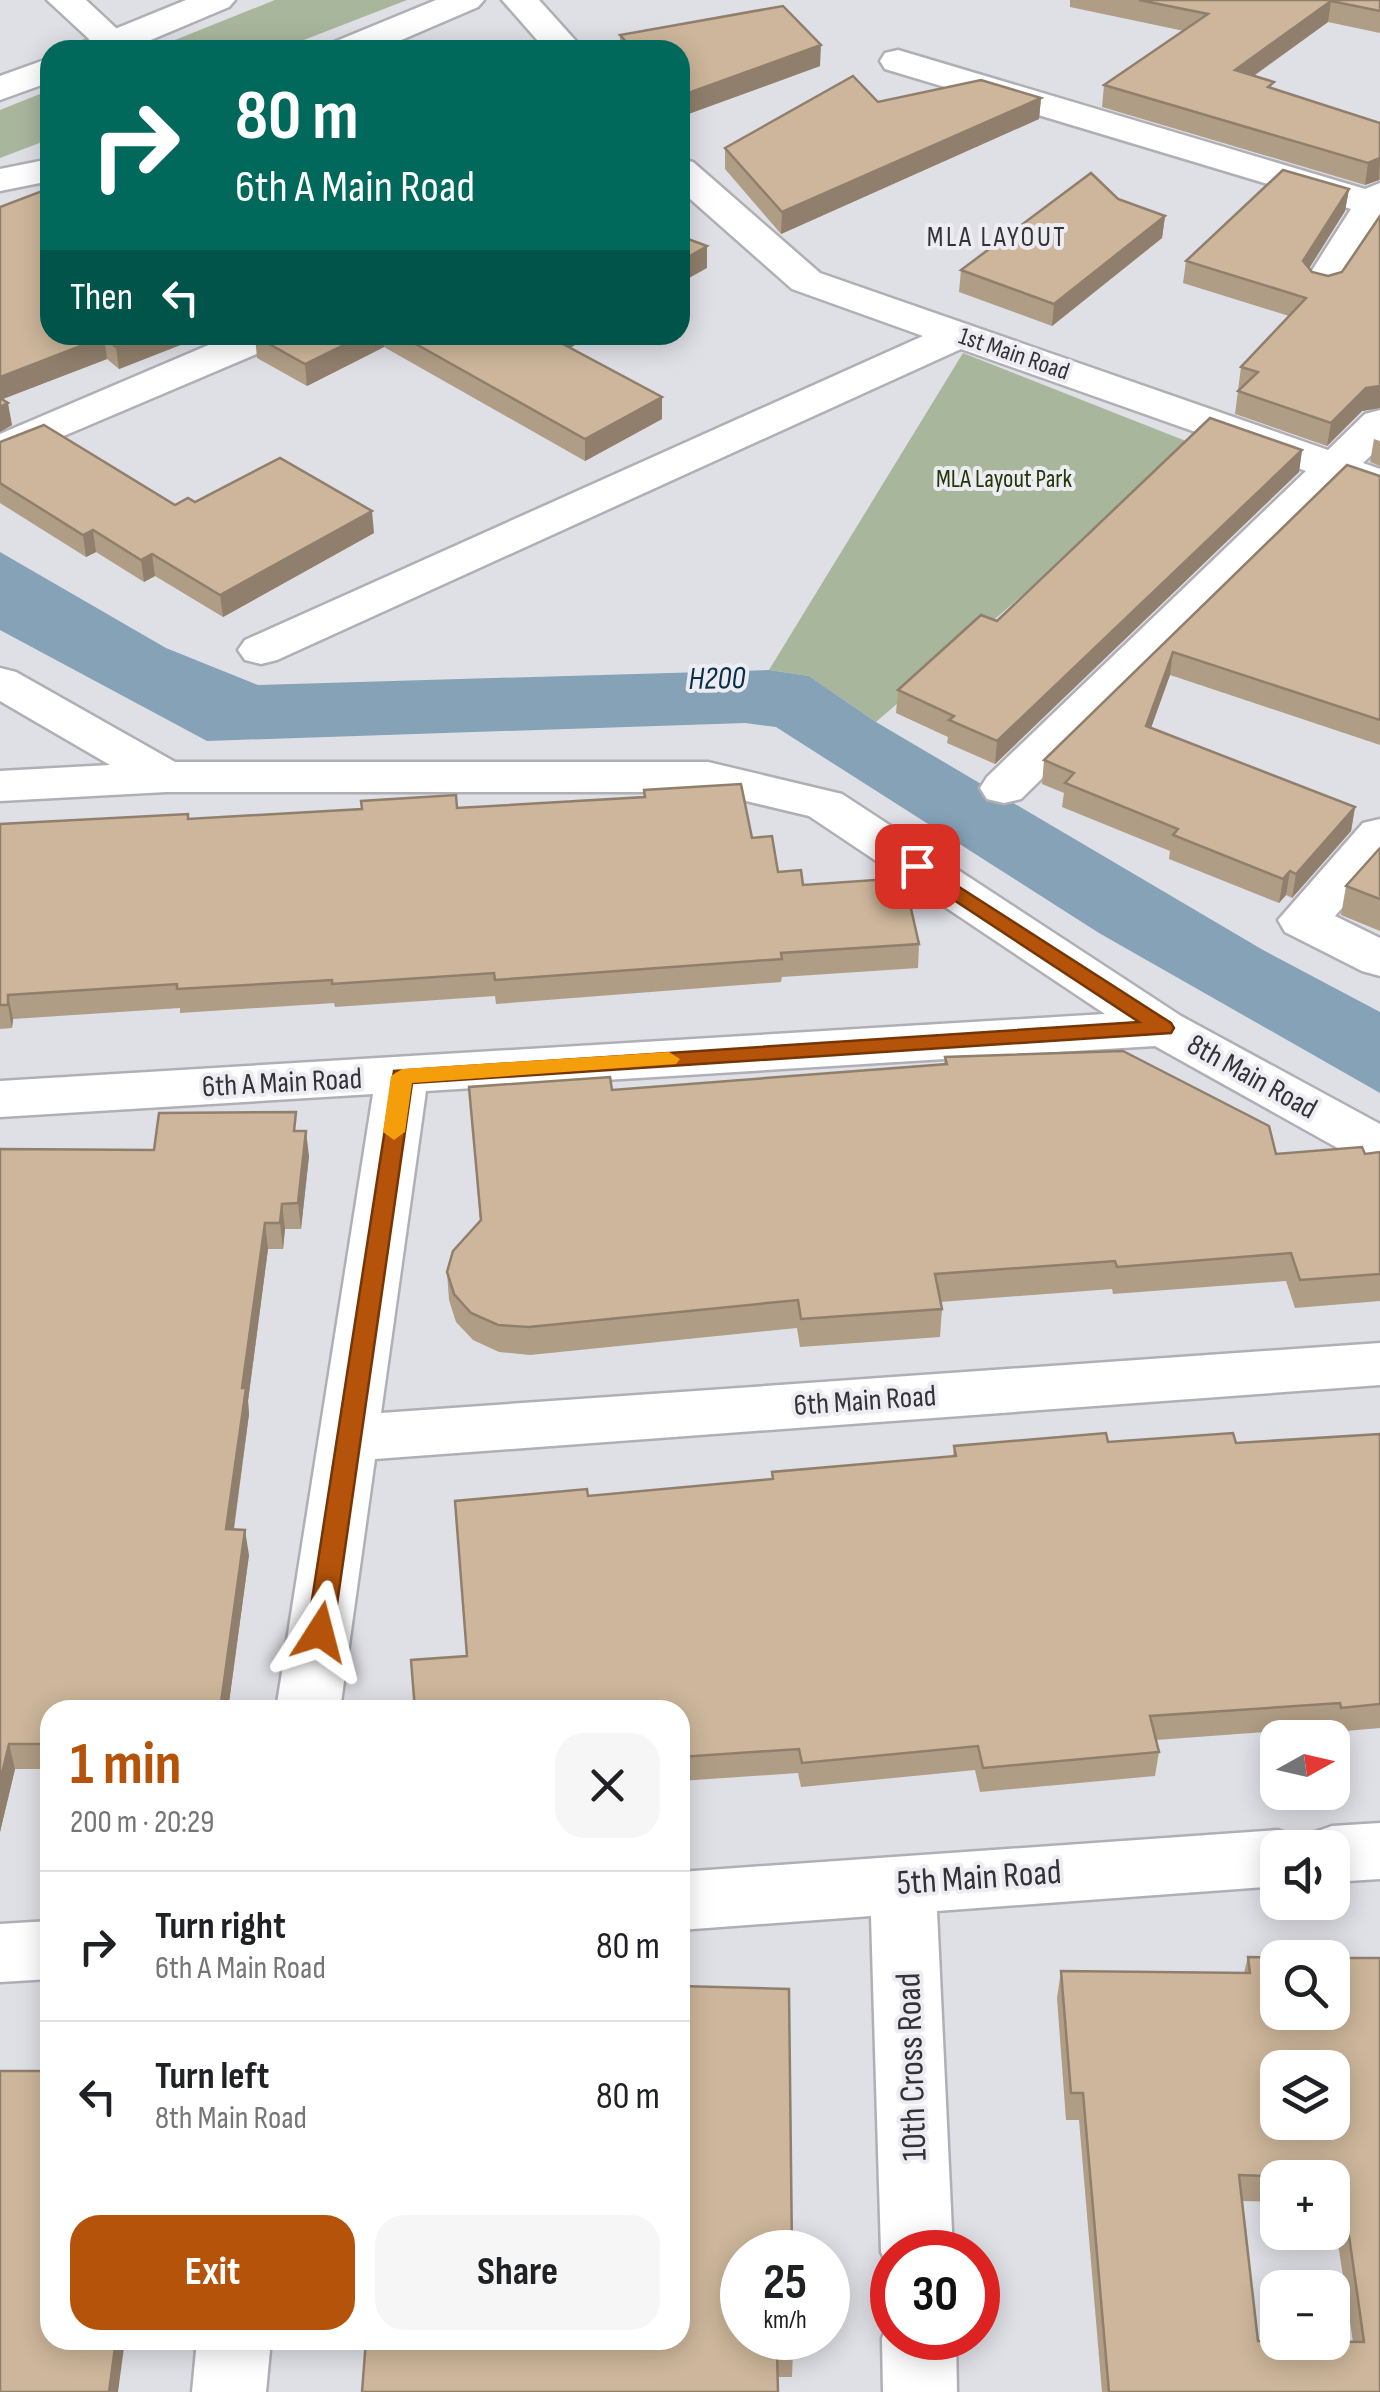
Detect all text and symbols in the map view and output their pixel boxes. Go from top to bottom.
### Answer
text: 80 m [235,75,359,159]
icon: right [70,80,200,210]
text: 6th A Main Road [235,160,475,215]
district label: MLA LAYOUT [927,221,1067,254]
icon: left [153,270,208,325]
text: Then [70,275,133,320]
street label: 1st Main Road [955,321,1073,387]
park label: MLA Layout Park [936,464,1073,495]
water label: H200 [688,659,747,699]
pin [875,824,960,909]
icon: arrive [890,839,945,894]
street label: 8th Main Road [1181,1027,1323,1127]
street label: 6th A Main Road [201,1061,363,1105]
street label: 6th Main Road [793,1378,937,1424]
position arrow [268,1580,372,1684]
north arrow [1260,1720,1350,1810]
map controls [1260,1720,1350,2360]
text: 1 min [70,1729,182,1801]
button: close [555,1733,660,1838]
text: 200 m · 20:29 [70,1803,214,1842]
button: sound [1260,1830,1350,1920]
street label: 5th Main Road [895,1851,1063,1905]
text: Turn right [155,1904,286,1949]
icon: right [70,1919,125,1974]
text: 80 m [596,1924,660,1969]
button: search [1260,1940,1350,2030]
text: 6th A Main Road [155,1949,326,1988]
street label: 10th Cross Road [887,1972,937,2162]
button: layers [1260,2050,1350,2140]
text: Turn left [155,2054,269,2099]
icon: left [70,2069,125,2124]
text: 80 m [596,2074,660,2119]
text: 8th Main Road [155,2099,307,2138]
button: + [1260,2160,1350,2250]
button: Exit [70,2215,355,2330]
button: Share [375,2215,660,2330]
speed limit sign: 30 [870,2230,1000,2360]
text: 25 [763,2253,807,2313]
button: − [1260,2270,1350,2360]
text: km/h [763,2305,807,2336]

